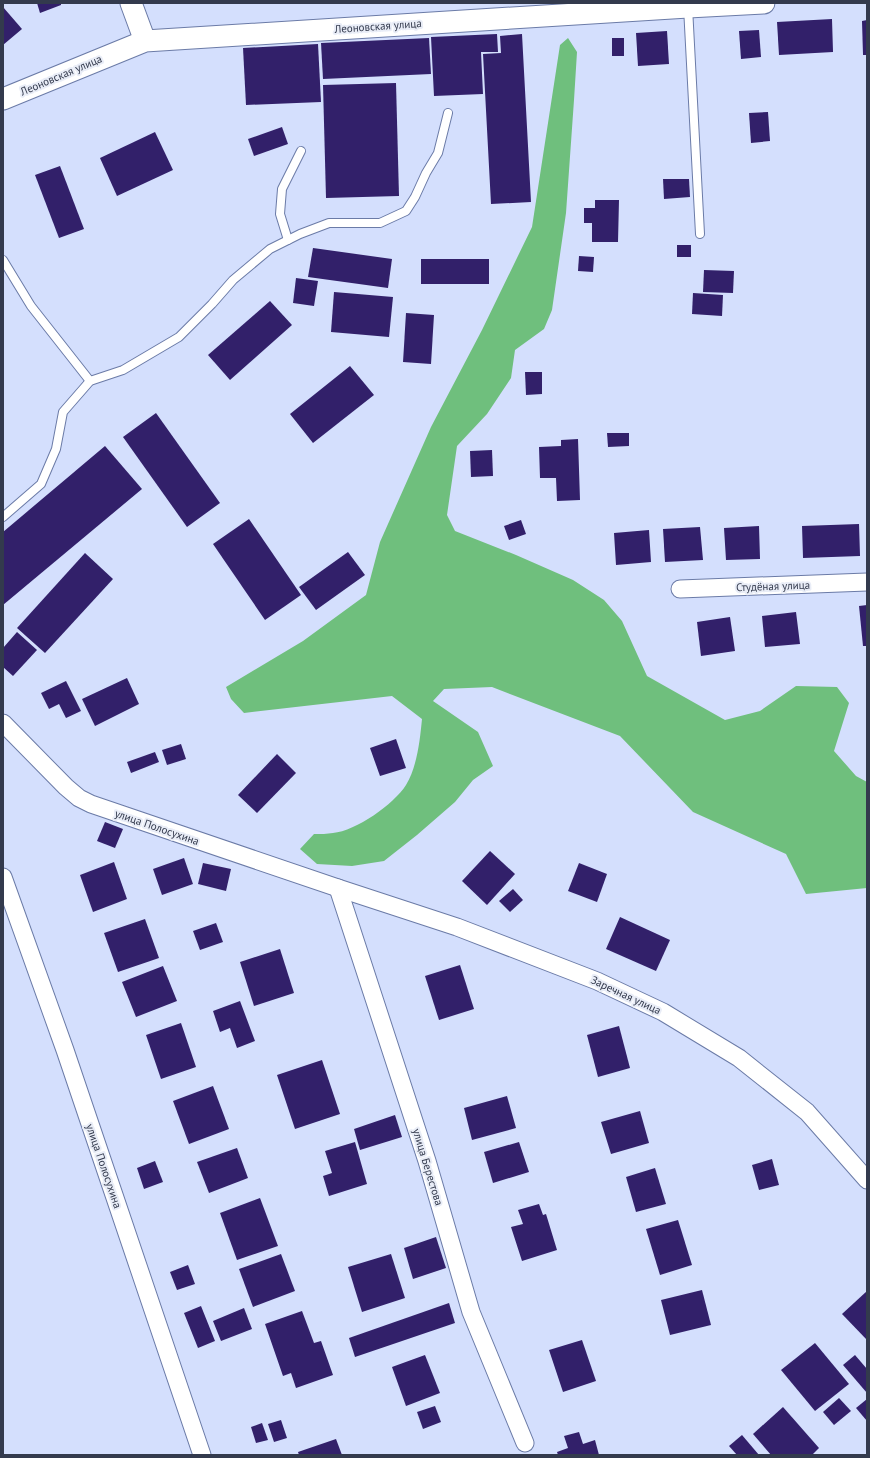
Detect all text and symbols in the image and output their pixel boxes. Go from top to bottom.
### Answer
street label: Леоновская улица [333,16,422,36]
street label: Леоновская улица [17,51,104,99]
street label: Студёная улица [736,578,810,594]
street label: улица Полосухина [113,806,201,848]
street label: Заречная улица [589,973,663,1017]
street label: улица Полосухина [83,1122,125,1210]
street label: улица Берестова [410,1127,446,1207]

